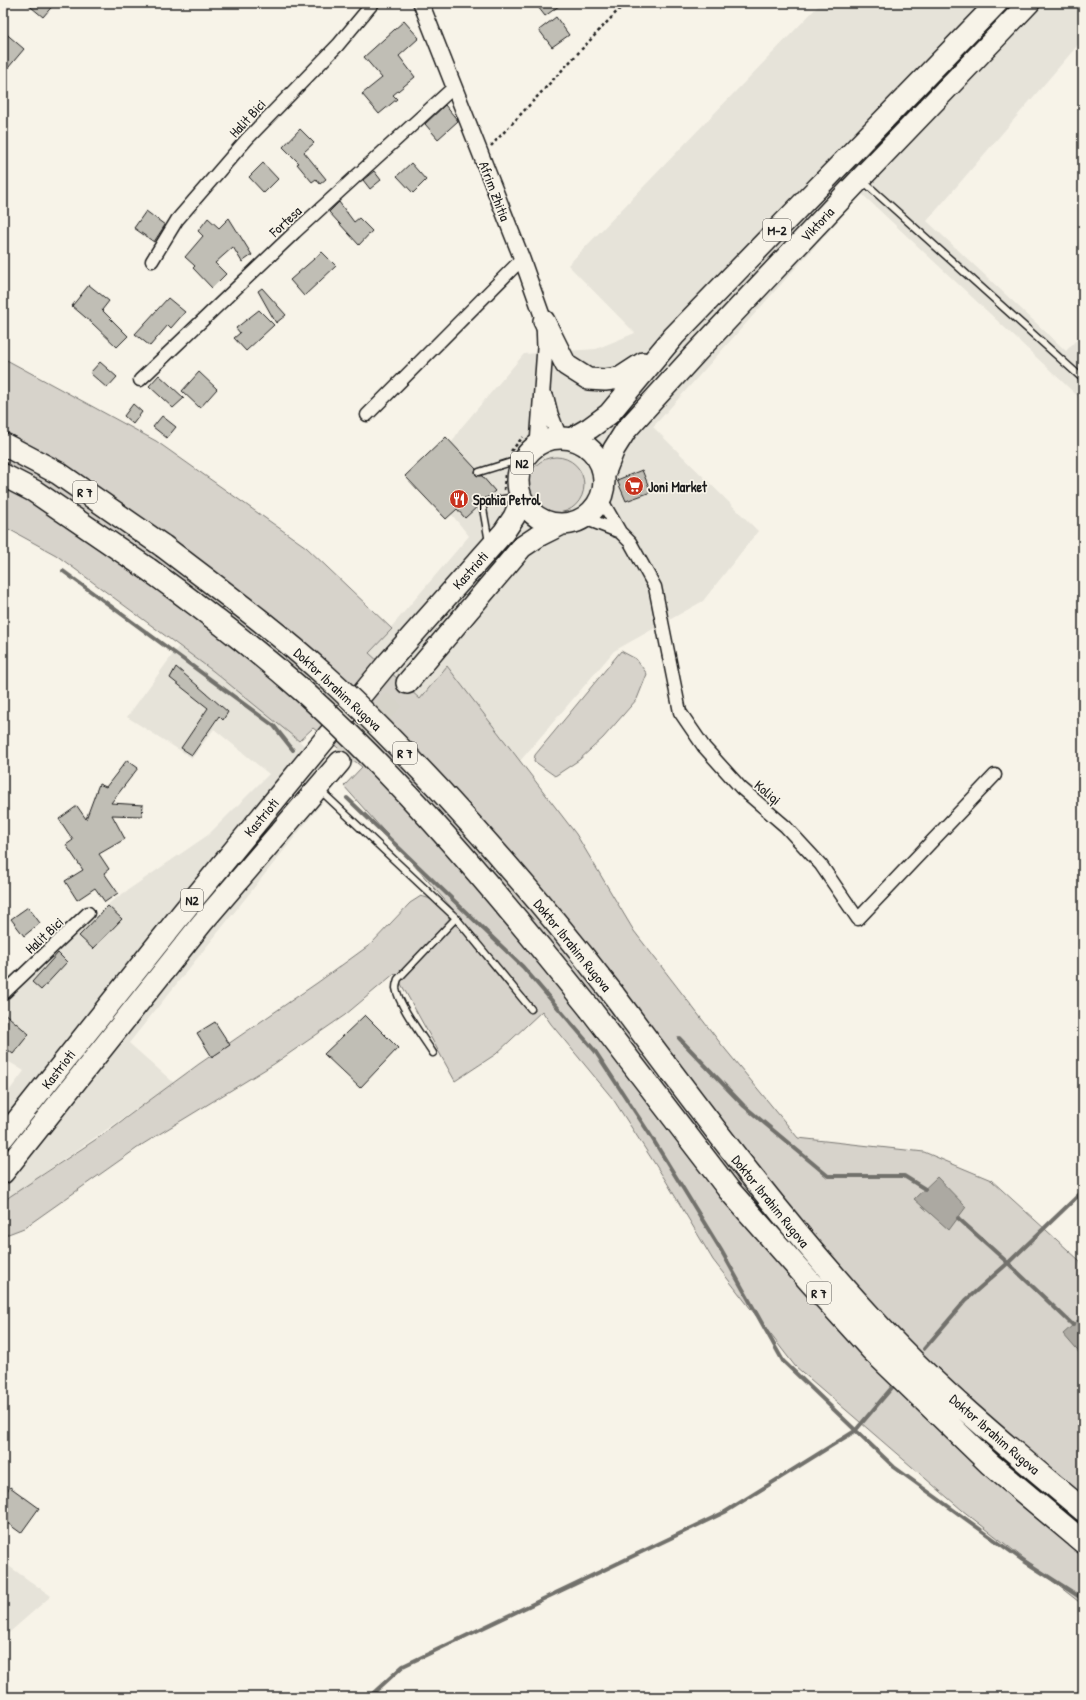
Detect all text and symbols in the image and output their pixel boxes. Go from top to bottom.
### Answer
street label: Halit Bici [224,95,270,141]
street label: Afrim Zhitia [475,158,515,224]
street label: Fortesa [264,201,306,241]
street label: Viktoria [796,202,838,246]
road number: M-2 [763,219,791,241]
road number: N2 [511,452,533,474]
supermarket icon: Joni Market [623,475,645,497]
place label: Joni Market [648,477,708,496]
road number: R 7 [73,481,97,503]
restaurant icon: Spahia Petrol [448,488,470,510]
place label: Spahia Petrol [473,490,541,511]
street label: Kastrioti [448,547,492,593]
street label: Doktor Ibrahim Rugova [289,643,386,736]
road number: R 7 [393,742,417,764]
street label: Koliqi [750,775,785,810]
street label: Kastrioti [239,794,283,840]
road number: N2 [181,889,203,911]
street label: Doktor Ibrahim Rugova [529,895,617,996]
street label: Halit Bici [21,912,67,958]
street label: Kastrioti [37,1045,79,1093]
street label: Doktor Ibrahim Rugova [727,1151,815,1252]
road number: R 7 [807,1282,831,1304]
street label: Doktor Ibrahim Rugova [945,1390,1045,1480]

